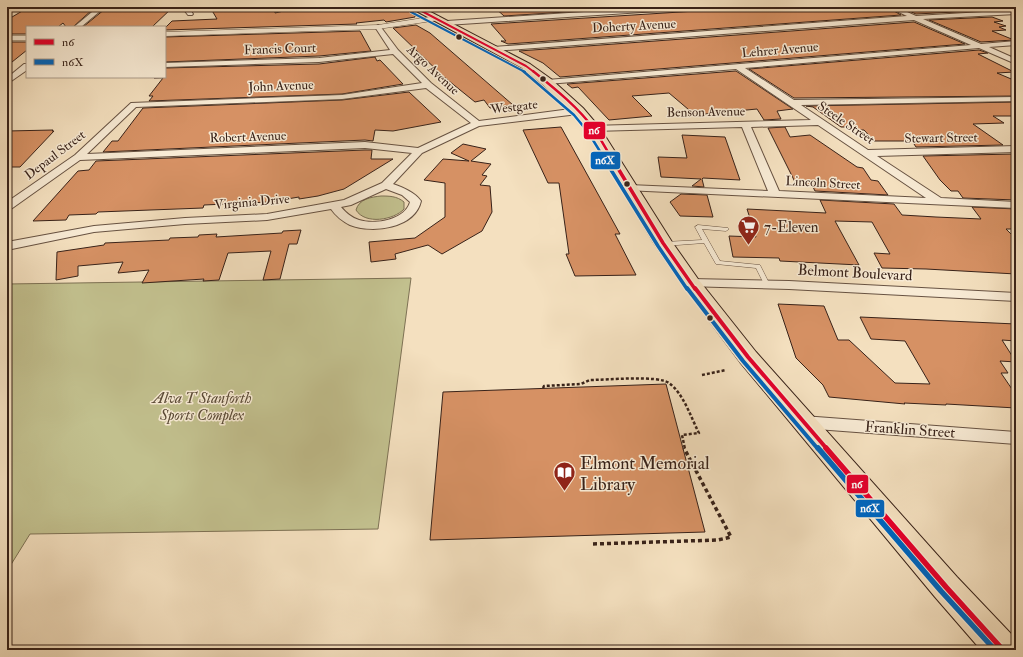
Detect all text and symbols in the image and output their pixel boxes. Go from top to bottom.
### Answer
street label: Doherty Avenue [592,16,677,37]
legend [26,26,166,78]
unlabelled marker [454,32,464,42]
text: n6 [62,35,75,50]
street label: Lehrer Avenue [741,39,820,61]
street label: Francis Court [244,40,316,58]
street label: Argo Avenue [403,41,463,99]
text: n6X [62,55,84,70]
unlabelled marker [538,74,548,84]
street label: John Avenue [247,77,314,95]
street label: Westgate [488,96,539,118]
street label: Steele Street [815,98,877,148]
street label: Benson Avenue [667,103,746,121]
line badge: n6 [583,121,606,140]
text: n6 [587,124,601,137]
street label: Depaul Street [21,127,89,184]
street label: Robert Avenue [209,128,287,146]
street label: Stewart Street [904,129,978,147]
line badge: n6X [590,151,621,170]
text: n6X [594,154,615,167]
street label: Lincoln Street [785,173,861,193]
unlabelled marker [622,179,632,189]
street label: Virginia Drive [214,191,291,213]
supermarket icon: 7-Eleven [735,214,761,247]
place label: 7-Eleven [764,218,819,237]
street label: Belmont Boulevard [797,261,913,286]
unlabelled marker [705,313,715,323]
park label: Alva T Stanforth Sports Complex [151,389,252,425]
street label: Franklin Street [864,417,956,443]
place label: Elmont Memorial Library [580,452,710,496]
library icon: Elmont Memorial Library [551,460,577,493]
line badge: n6 [846,474,869,494]
text: n6 [850,478,864,491]
line badge: n6X [855,499,885,518]
text: n6X [859,502,880,515]

